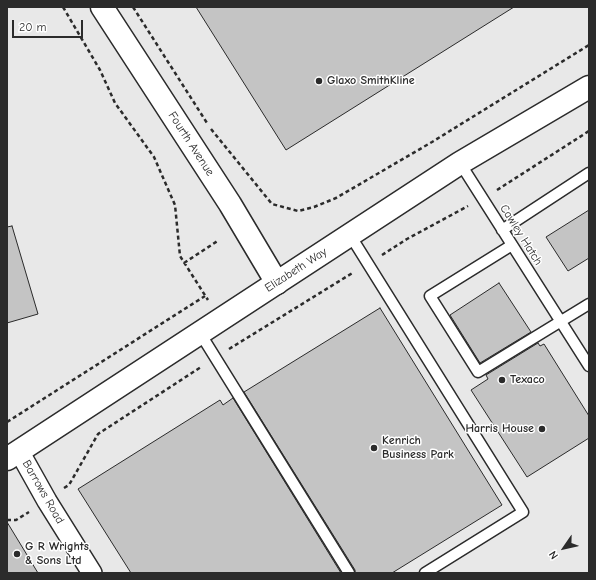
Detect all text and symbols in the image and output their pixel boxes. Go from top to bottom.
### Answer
scale bar [14,12,85,38]
text: 20 m [19,20,47,34]
place label: Glaxo SmithKline [327,74,415,88]
marker: Glaxo SmithKline [314,76,324,86]
street label: Fourth Avenue [165,109,217,179]
street label: Cawley Hatch [497,202,545,268]
street label: Elizabeth Way [262,245,330,295]
place label: Texaco [510,373,545,387]
marker: Texaco [497,375,507,385]
place label: Harris House [465,422,534,436]
marker: Harris House [537,424,547,434]
place label: Kenrich Business Park [382,434,454,462]
marker: Kenrich Business Park [369,443,379,453]
street label: Barrows Road [19,458,67,526]
north arrow [544,528,584,568]
place label: G R Wrights & Sons Ltd [25,540,89,568]
text: N [546,548,561,562]
marker: G R Wrights & Sons Ltd [12,549,22,559]

